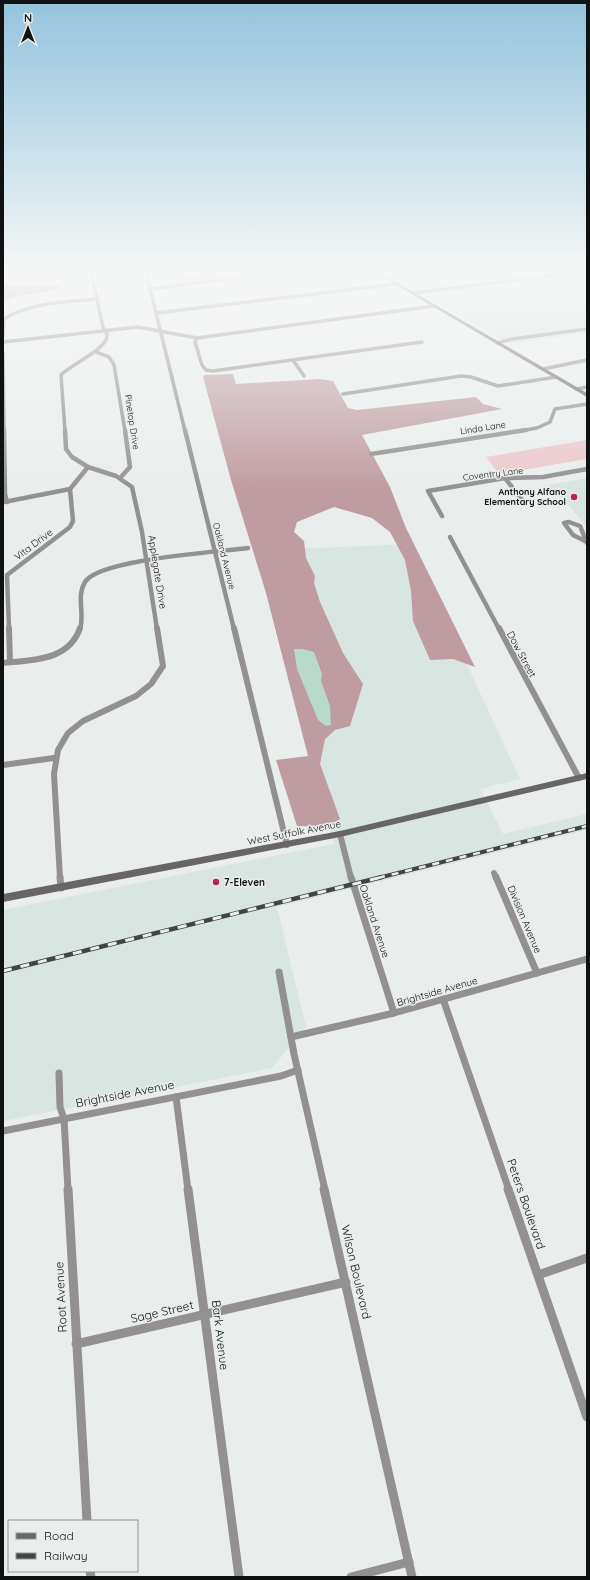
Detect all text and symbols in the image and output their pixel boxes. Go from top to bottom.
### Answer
north arrow [8,8,48,48]
text: N [24,11,32,25]
street label: Pinetop Drive [123,394,142,450]
street label: Linda Lane [459,418,506,437]
street label: Coventry Lane [462,464,524,483]
place label: Anthony Alfano Elementary School [484,486,566,507]
marker: Anthony Alfano Elementary School [569,492,579,502]
street label: Oakland Avenue [211,521,238,590]
street label: Vita Drive [11,525,55,563]
street label: Applegate Drive [145,534,170,610]
street label: Dow Street [504,629,540,680]
street label: West Suffolk Avenue [246,817,342,848]
place label: 7-Eleven [224,876,265,889]
marker: 7-Eleven [211,877,221,887]
street label: Oakland Avenue [357,883,393,960]
street label: Division Avenue [504,883,545,955]
street label: Brightside Avenue [395,974,479,1009]
street label: Brightside Avenue [74,1077,176,1110]
street label: Peters Boulevard [504,1157,549,1251]
street label: Wilson Boulevard [338,1223,375,1321]
street label: Root Avenue [51,1261,70,1333]
street label: Sage Street [129,1297,195,1326]
street label: Bark Avenue [209,1299,232,1371]
legend [8,1520,138,1572]
text: Road [44,1528,74,1543]
text: Railway [44,1548,88,1563]

